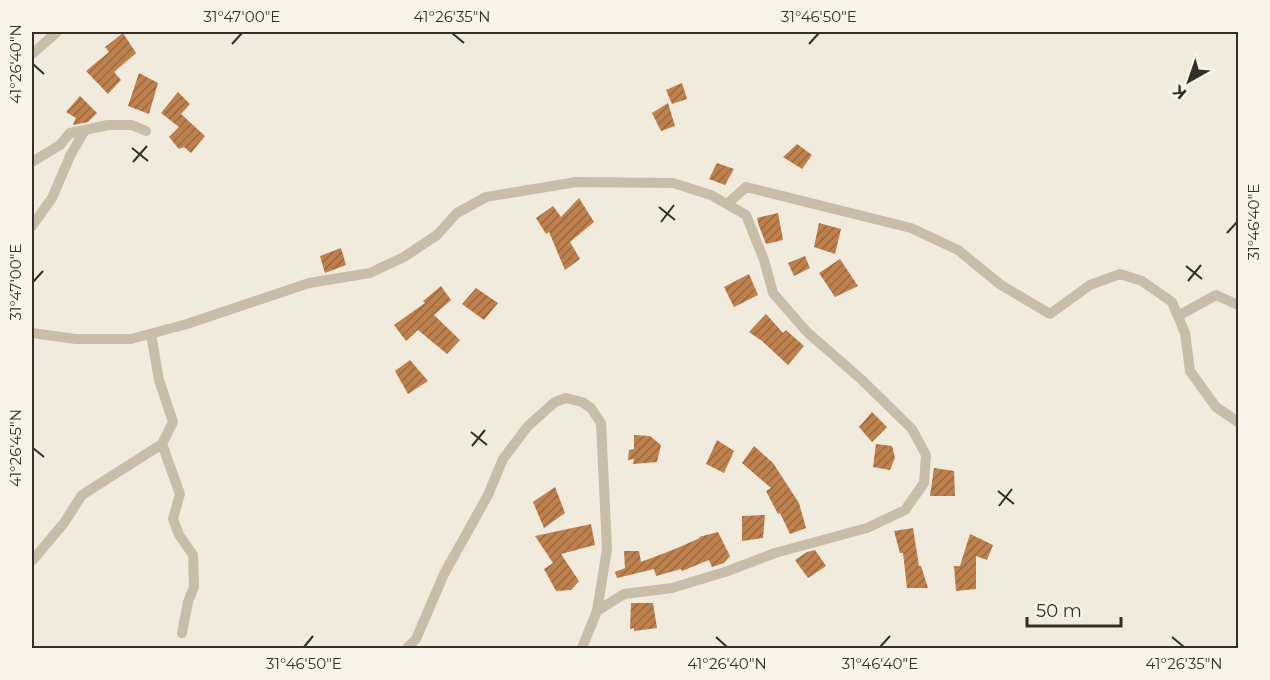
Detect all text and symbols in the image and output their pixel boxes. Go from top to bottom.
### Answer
text: 31°47'00"E [204,7,280,26]
text: 41°26'35"N [413,7,491,26]
text: 31°46'50"E [781,7,857,26]
text: 41°26'40"N [6,24,25,104]
north arrow [1159,51,1219,111]
text: K [1168,80,1190,103]
text: 31°46'40"E [1244,184,1263,260]
text: 31°47'00"E [6,244,25,320]
text: 41°26'45"N [6,409,25,487]
scale bar [1027,590,1122,628]
text: 50 m [1036,600,1082,622]
text: 31°46'50"E [266,654,342,673]
text: 41°26'40"N [687,654,767,673]
text: 31°46'40"E [842,654,918,673]
text: 41°26'35"N [1145,654,1223,673]

